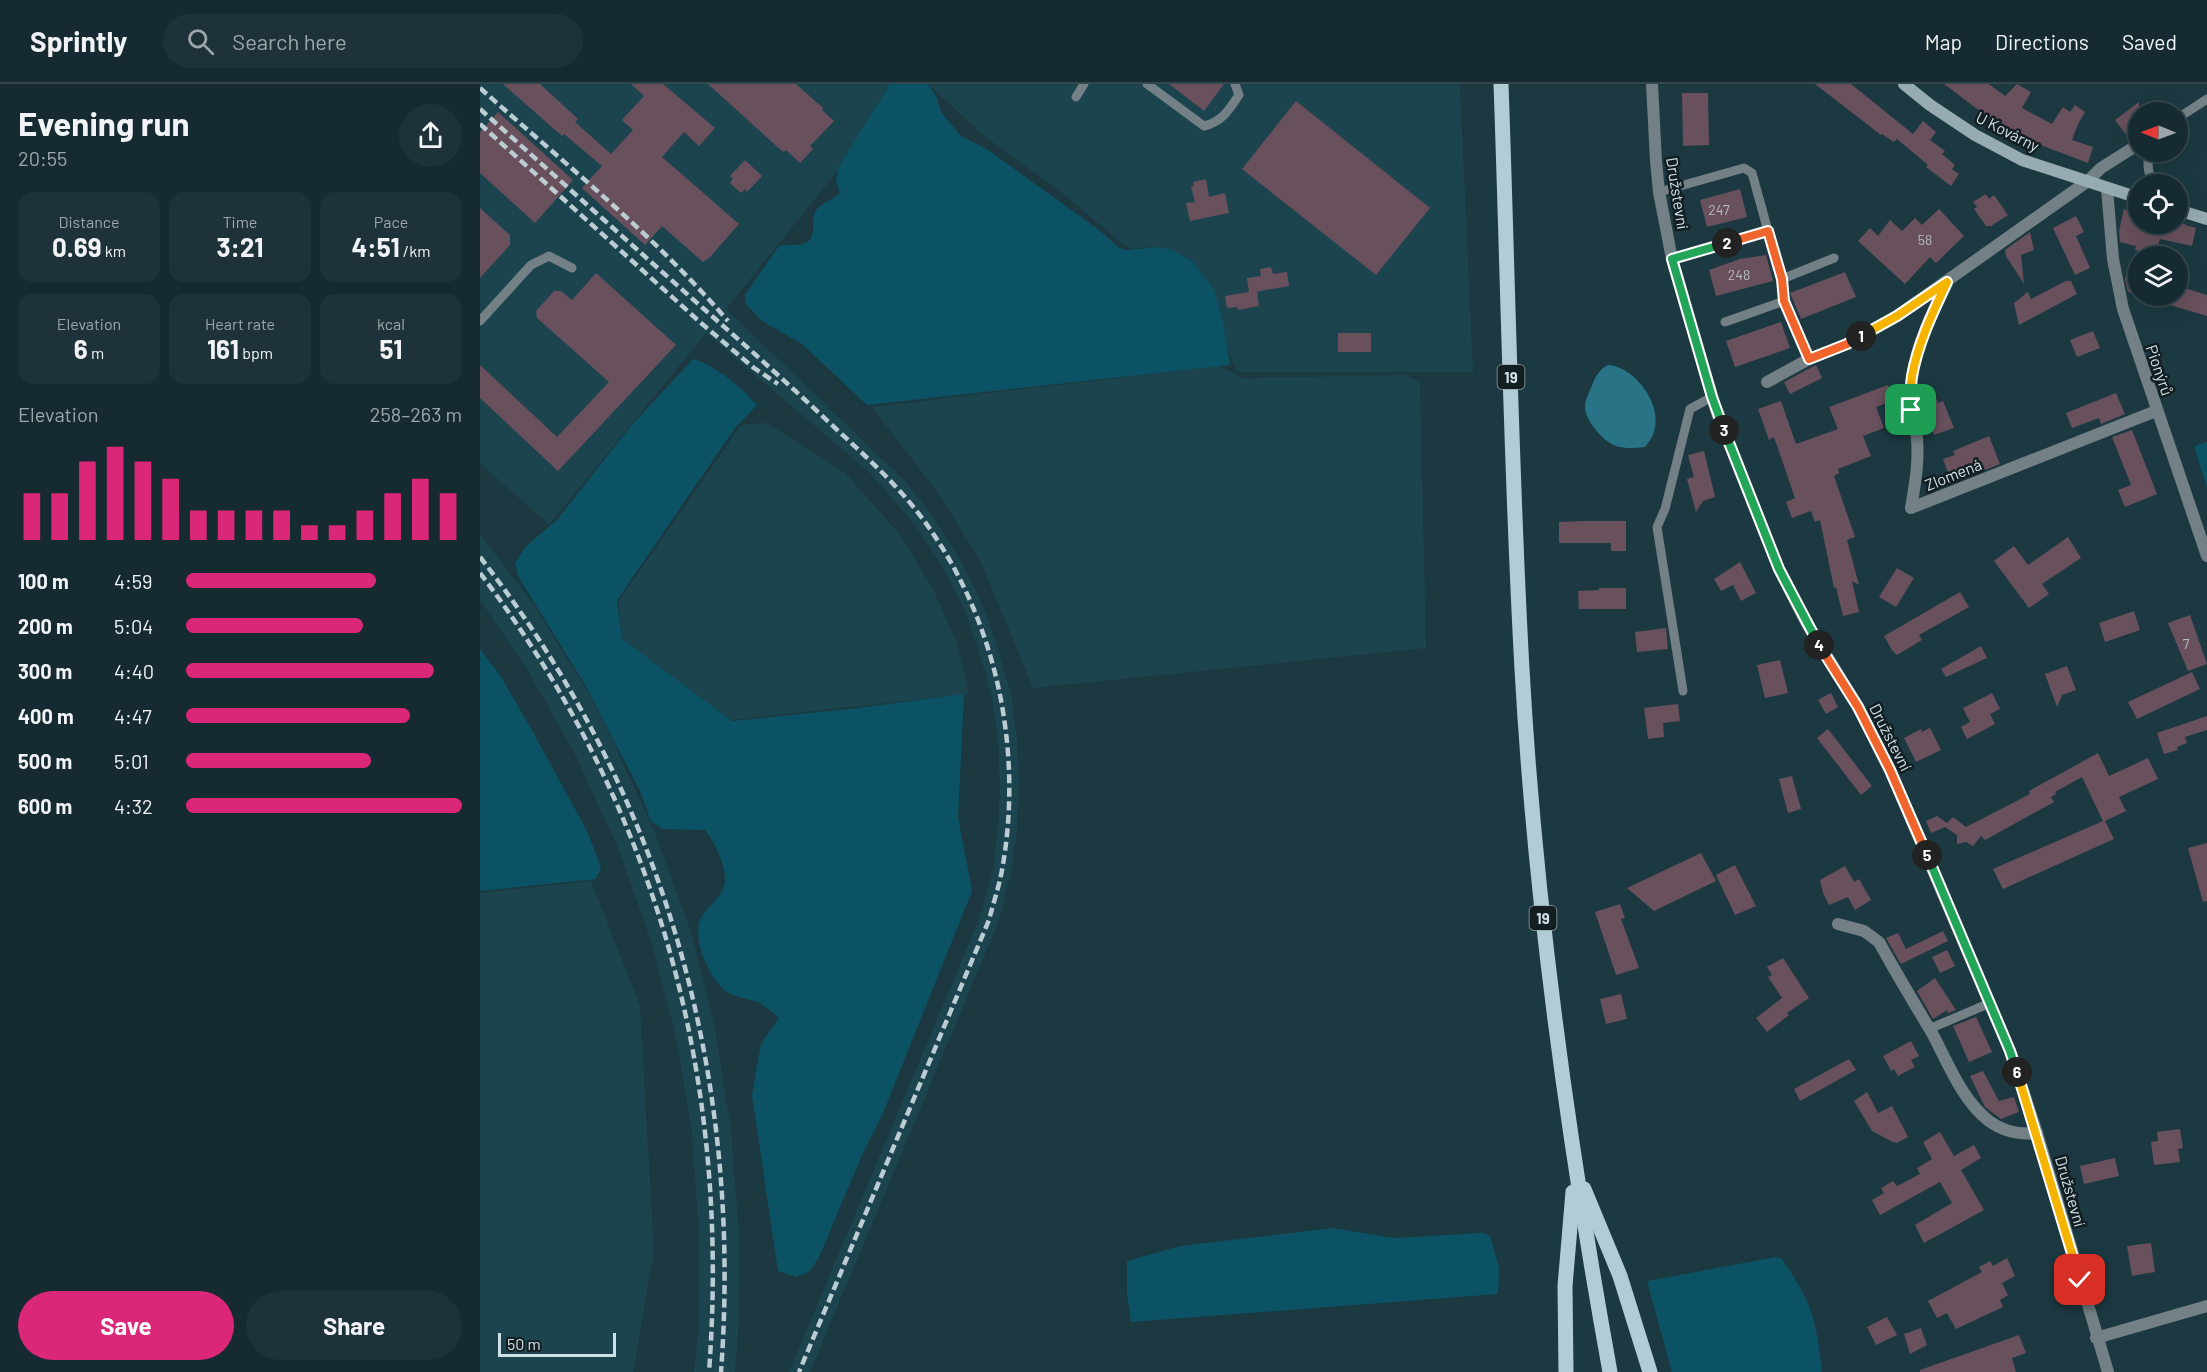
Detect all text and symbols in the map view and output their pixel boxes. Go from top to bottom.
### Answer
search box [163,14,583,68]
text: Sprintly [30,24,127,58]
icon: search [184,25,217,58]
text: Search here [232,28,347,54]
text: Map [1925,29,1962,54]
text: Directions [1995,29,2089,54]
text: Saved [2122,29,2177,54]
north arrow [2128,102,2188,162]
map controls [2128,102,2188,306]
text: Evening run [18,103,190,143]
button: share [399,104,462,167]
street label: U Kovárny [1973,107,2043,155]
text: 20:55 [18,146,67,170]
street label: Družstevní [1663,156,1693,231]
button: locate [2128,174,2188,234]
house number: 247 [1708,201,1730,218]
text: Distance [59,212,119,231]
text: Time [223,212,257,231]
text: Pace [374,212,408,231]
pin: 2 [1712,228,1742,258]
text: 0.69 [52,231,102,262]
text: 3:21 [216,231,264,262]
text: 4:51 [352,231,400,262]
house number: 58 [1918,231,1932,248]
text: 2 [1723,233,1731,252]
text: km [102,241,126,260]
text: /km [400,241,431,260]
button: layers [2128,246,2188,306]
house number: 248 [1728,266,1750,283]
text: Elevation [57,314,121,333]
text: Heart rate [205,314,275,333]
text: kcal [377,314,405,333]
pin: 1 [1846,321,1876,351]
text: 1 [1858,326,1864,345]
text: 6 [74,333,88,364]
text: 161 [207,333,239,364]
text: 51 [380,333,402,364]
street label: Pionýrů [2142,342,2178,398]
text: m [88,343,104,362]
text: bpm [239,343,273,362]
road number: 19 [1498,365,1524,389]
pin [1885,384,1936,435]
icon: arrive [1894,393,1927,426]
text: Elevation [18,402,99,426]
text: 258–263 m [370,402,462,426]
pin: 3 [1709,415,1739,445]
text: 3 [1720,420,1728,439]
street label: Zlomená [1922,454,1984,494]
text: 100 m [18,569,69,593]
text: 4:59 [114,569,153,593]
text: 200 m [18,614,73,638]
text: 5:04 [114,614,153,638]
pin: 4 [1804,630,1834,660]
text: 4 [1814,635,1824,654]
house number: 7 [2183,635,2190,652]
text: 300 m [18,659,72,683]
text: 4:40 [114,659,154,683]
street label: Družstevní [1866,700,1916,774]
text: 400 m [18,704,74,728]
text: 4:47 [114,704,152,728]
text: 500 m [18,749,72,773]
text: 5:01 [114,749,149,773]
text: 600 m [18,794,72,818]
text: 4:32 [114,794,153,818]
pin: 5 [1912,840,1942,870]
text: 5 [1923,845,1931,864]
road number: 19 [1530,906,1556,930]
pin: 6 [2002,1057,2032,1087]
text: 6 [2013,1062,2021,1081]
street label: Družstevní [2052,1153,2090,1229]
pin [2054,1254,2105,1305]
icon: check [2063,1263,2096,1296]
button: Save [18,1291,234,1360]
button: Share [246,1291,462,1360]
scale bar [498,1330,616,1358]
text: 50 m [507,1334,541,1353]

